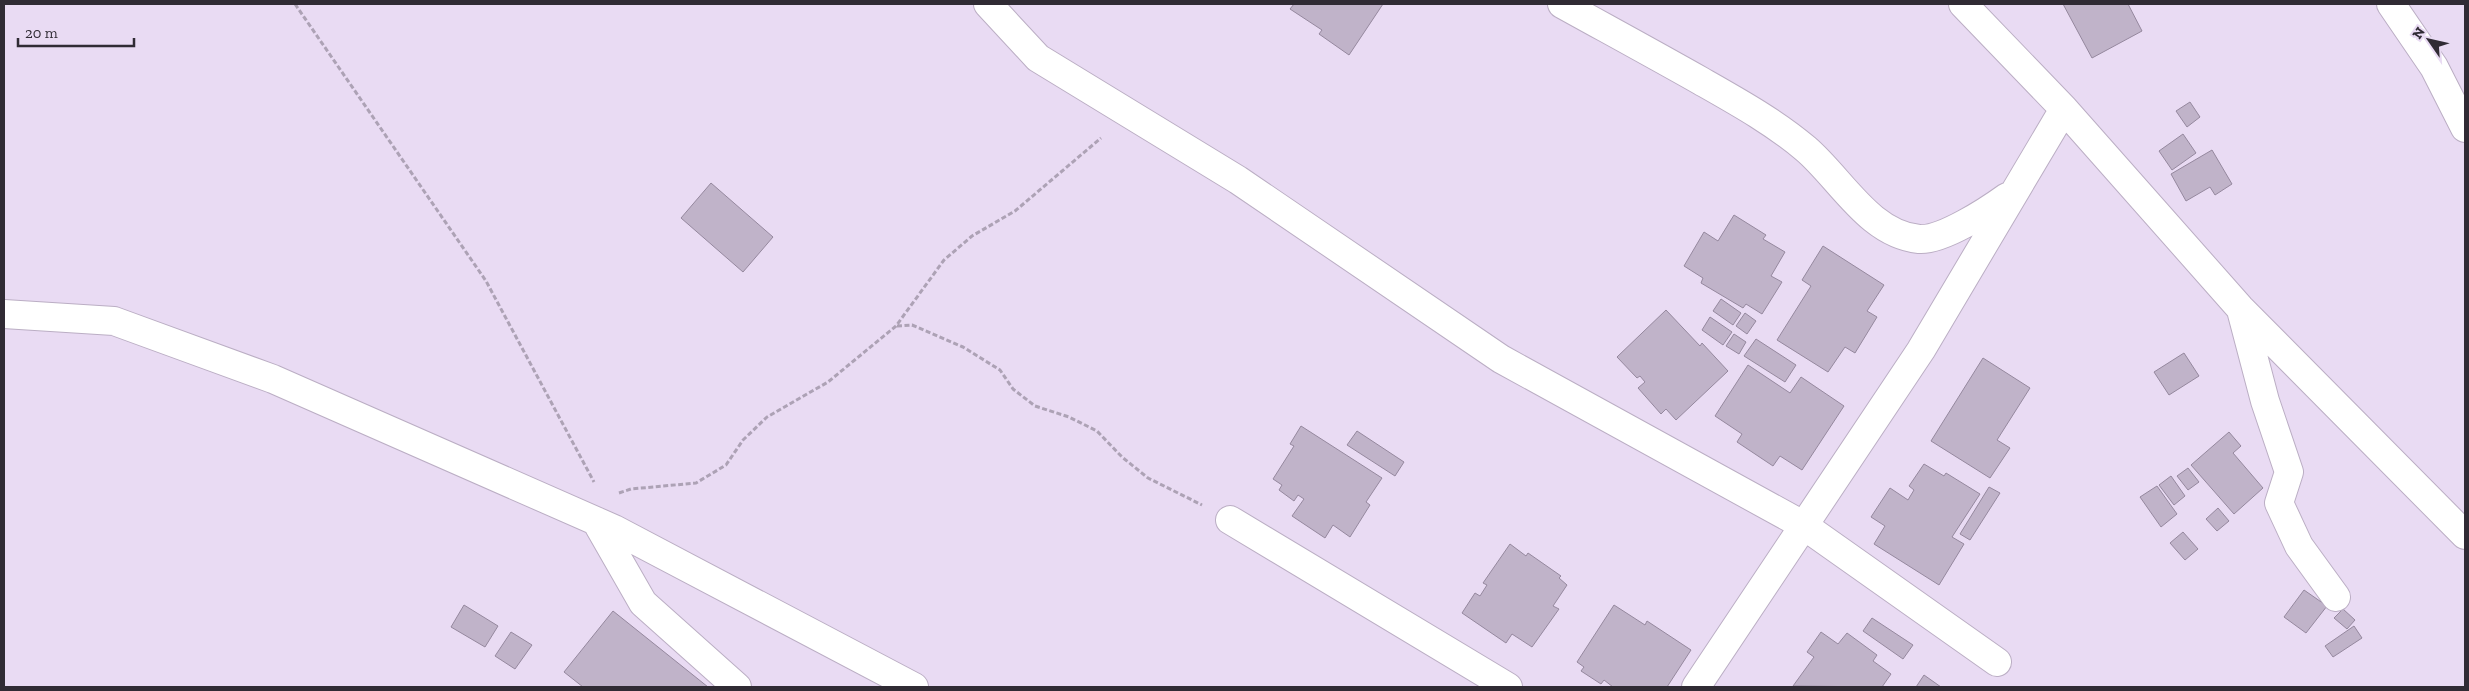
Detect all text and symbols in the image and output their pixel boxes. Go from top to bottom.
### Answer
scale bar [18,15,134,47]
north arrow [2404,15,2454,65]
text: 20 m [25,24,58,42]
text: N [2409,24,2429,42]

